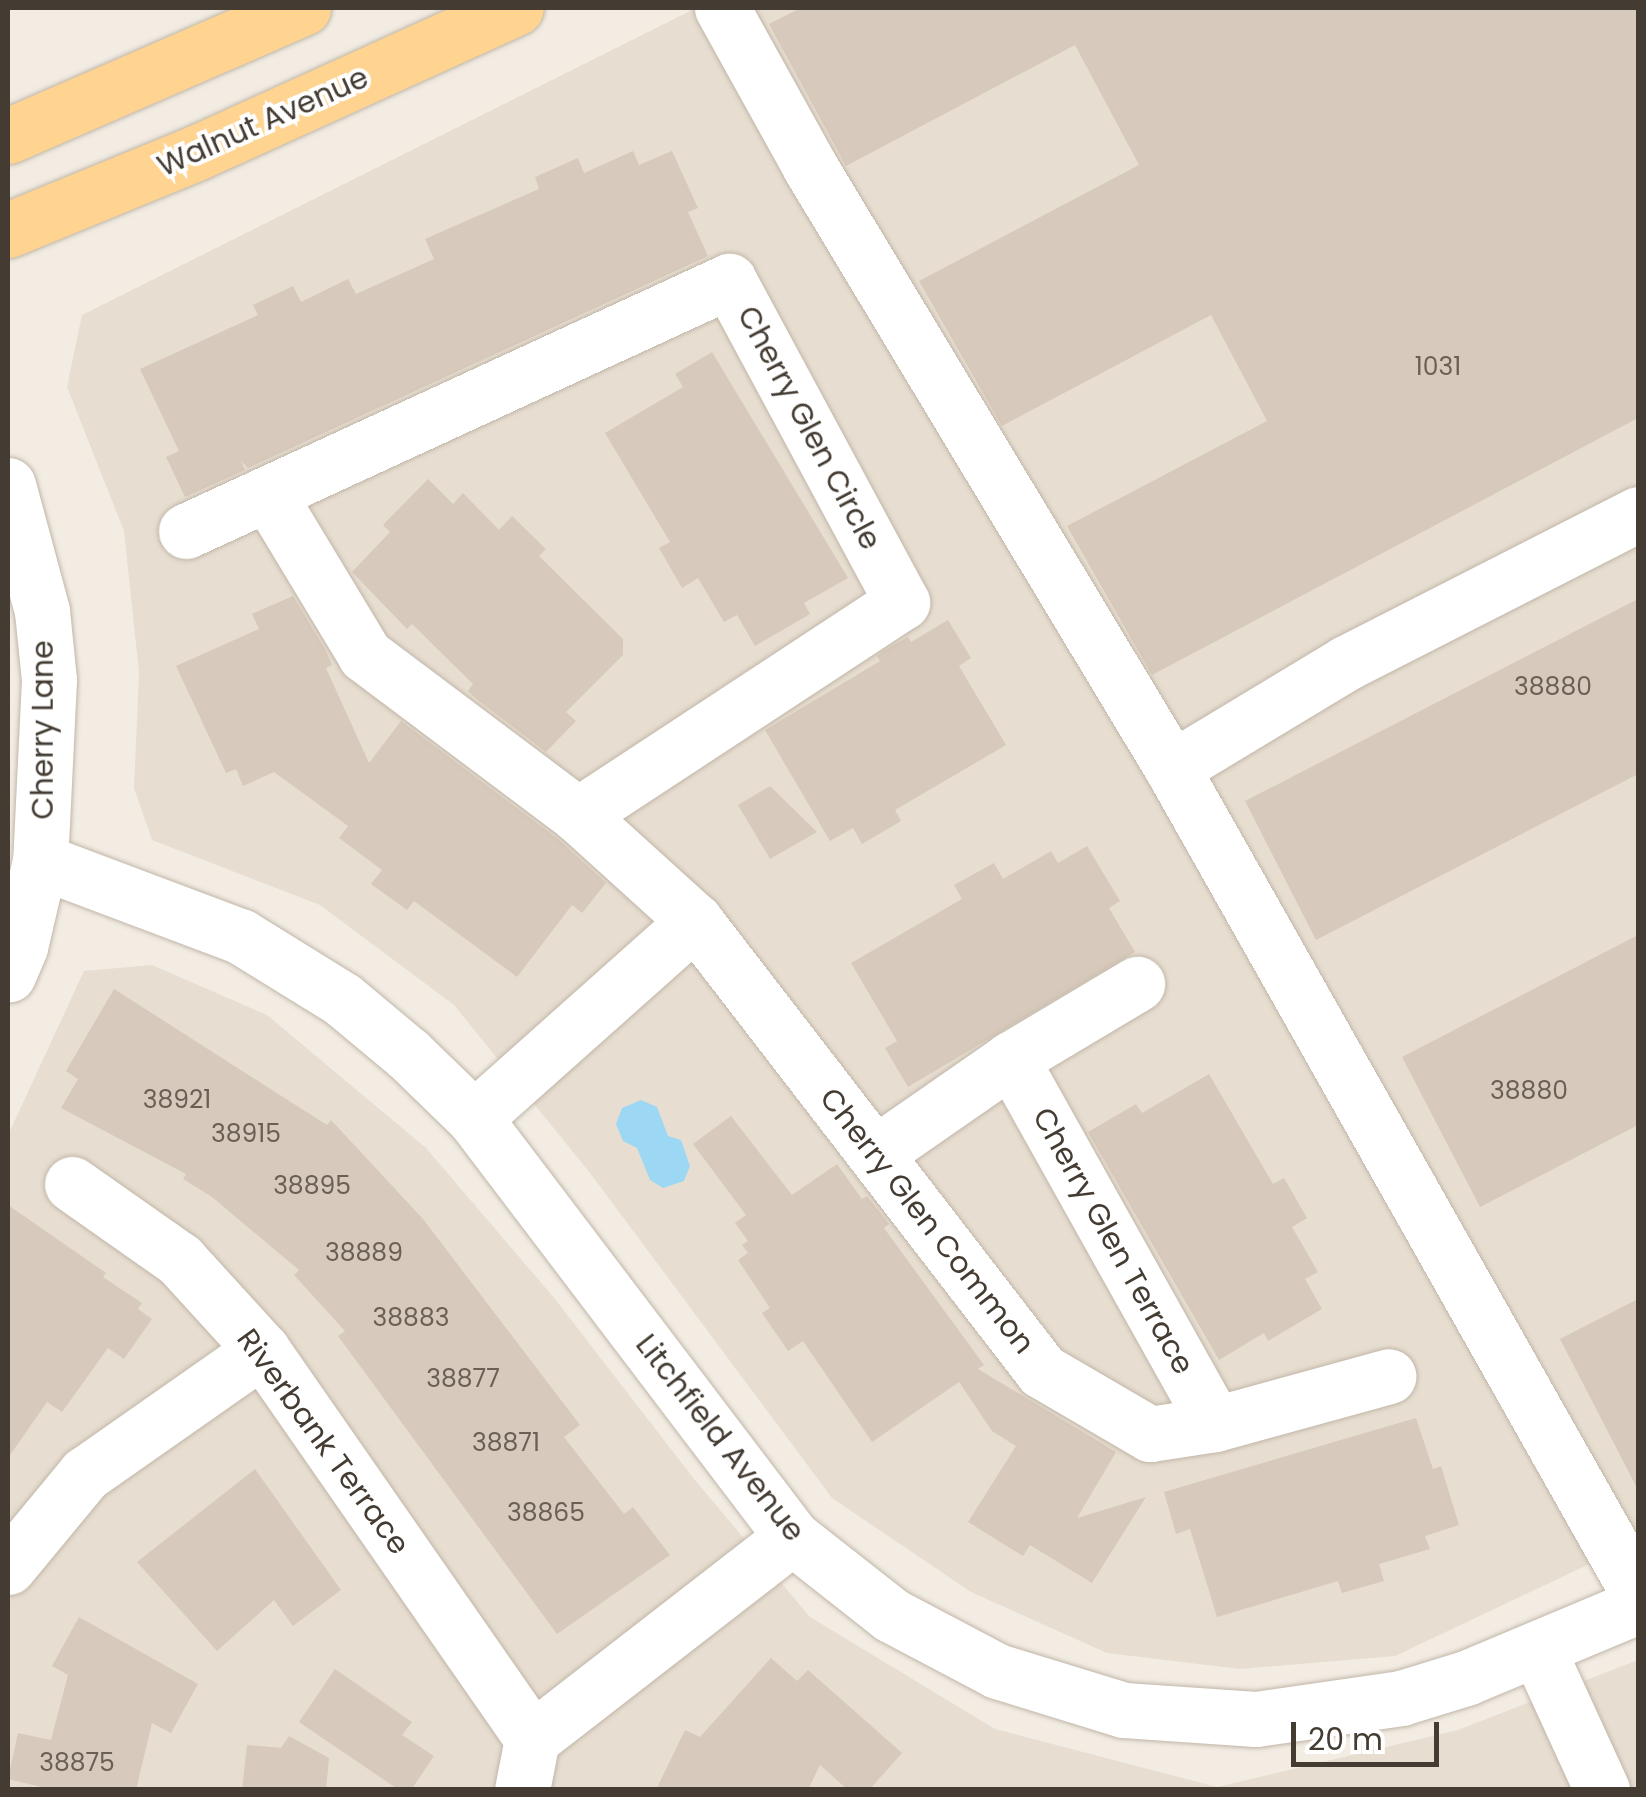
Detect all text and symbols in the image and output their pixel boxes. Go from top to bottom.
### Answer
street label: Walnut Avenue [152,59,374,185]
street label: Cherry Glen Circle [730,300,888,556]
house number: 1031 [1415,352,1461,382]
street label: Cherry Lane [25,640,61,820]
house number: 38880 [1514,672,1592,702]
house number: 38880 [1490,1076,1568,1106]
street label: Cherry Glen Common [812,1081,1042,1361]
house number: 38921 [143,1085,211,1115]
street label: Cherry Glen Terrace [1025,1101,1201,1381]
house number: 38915 [211,1119,281,1149]
house number: 38895 [273,1171,351,1201]
house number: 38889 [325,1238,403,1268]
house number: 38883 [373,1303,449,1333]
street label: Riverbank Terrace [229,1322,417,1562]
street label: Litchfield Avenue [628,1327,812,1549]
house number: 38877 [426,1364,500,1394]
house number: 38871 [472,1428,540,1458]
house number: 38865 [507,1498,585,1528]
scale bar [1296,1702,1444,1764]
text: 20 m [1308,1718,1383,1761]
house number: 38875 [39,1748,115,1778]

